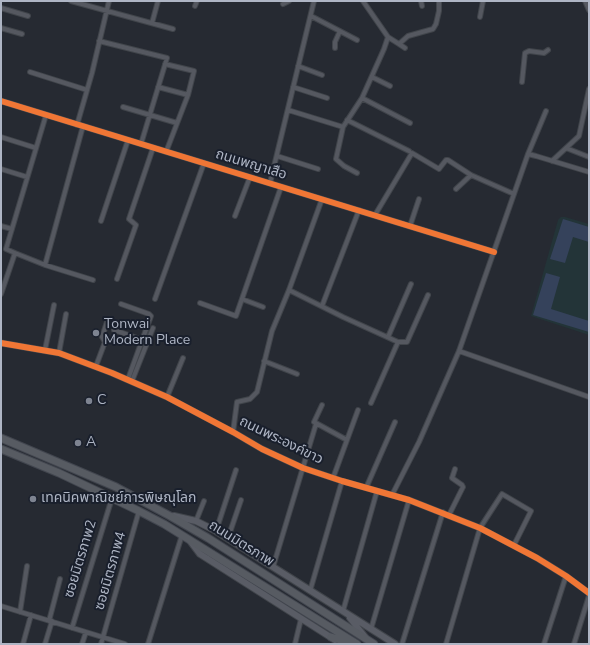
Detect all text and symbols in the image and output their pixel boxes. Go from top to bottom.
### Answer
street label: ถนนพญาเสือ [213,146,289,184]
place label: Tonwai Modern Place [104,317,190,350]
marker: Tonwai Modern Place [91,328,101,338]
place label: C [97,393,106,409]
marker: C [84,396,94,406]
street label: ถนนพระองค์ขาว [236,413,326,469]
place label: A [86,435,96,451]
marker: A [73,438,83,448]
place label: เทคนิคพาณิชย์การพิษณุโลก [41,491,196,507]
marker: เทคนิคพาณิชย์การพิษณุโลก [28,494,38,504]
street label: ถนนมิตรภาพ [205,517,277,571]
street label: ซอยมิตรภาพ2 [61,518,101,600]
street label: ซอยมิตรภาพ4 [92,530,130,612]

